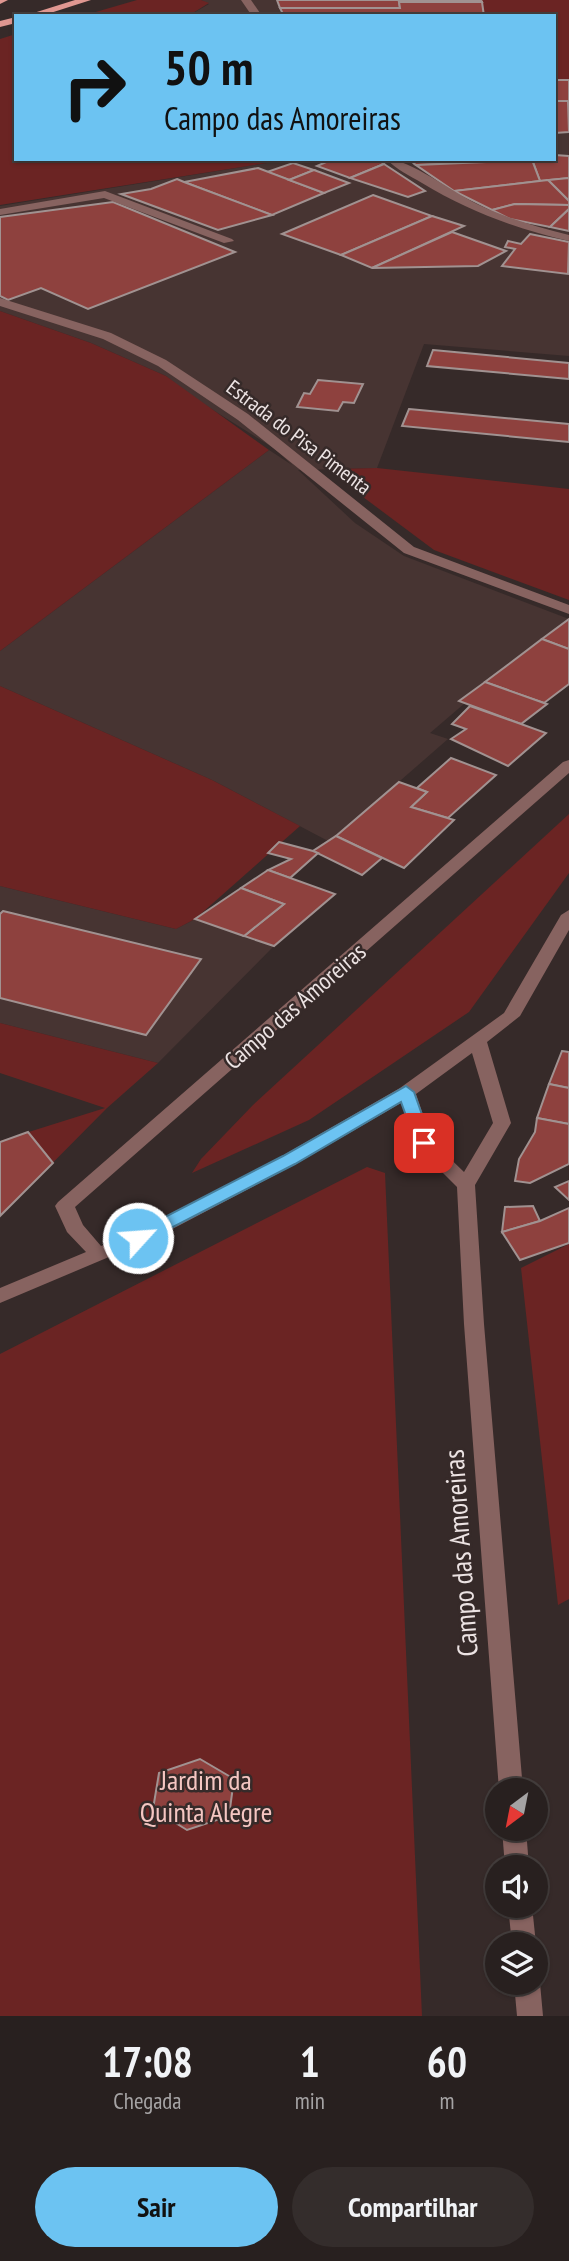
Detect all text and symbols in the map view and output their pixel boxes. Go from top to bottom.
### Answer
text: 50 m [164,35,253,99]
icon: right [49,42,140,133]
text: Campo das Amoreiras [164,97,401,139]
street label: Estrada do Pisa Pimenta [221,374,377,500]
street label: Campo das Amoreiras [218,936,372,1076]
pin [394,1113,454,1173]
icon: arrive [405,1124,443,1162]
position arrow [101,1201,175,1275]
street label: Campo das Amoreiras [434,1448,486,1658]
park label: Jardim da Quinta Alegre [140,1761,272,1830]
north arrow [485,1778,548,1841]
map controls [485,1778,548,1995]
button: sound [485,1855,548,1918]
button: layers [485,1932,548,1995]
text: 17:08 [102,2034,193,2089]
text: 1 [300,2034,320,2089]
text: 60 [427,2034,467,2089]
text: Chegada [113,2086,182,2115]
text: min [295,2086,325,2115]
text: m [439,2086,454,2115]
button: Sair [35,2167,278,2247]
button: Compartilhar [292,2167,534,2247]

